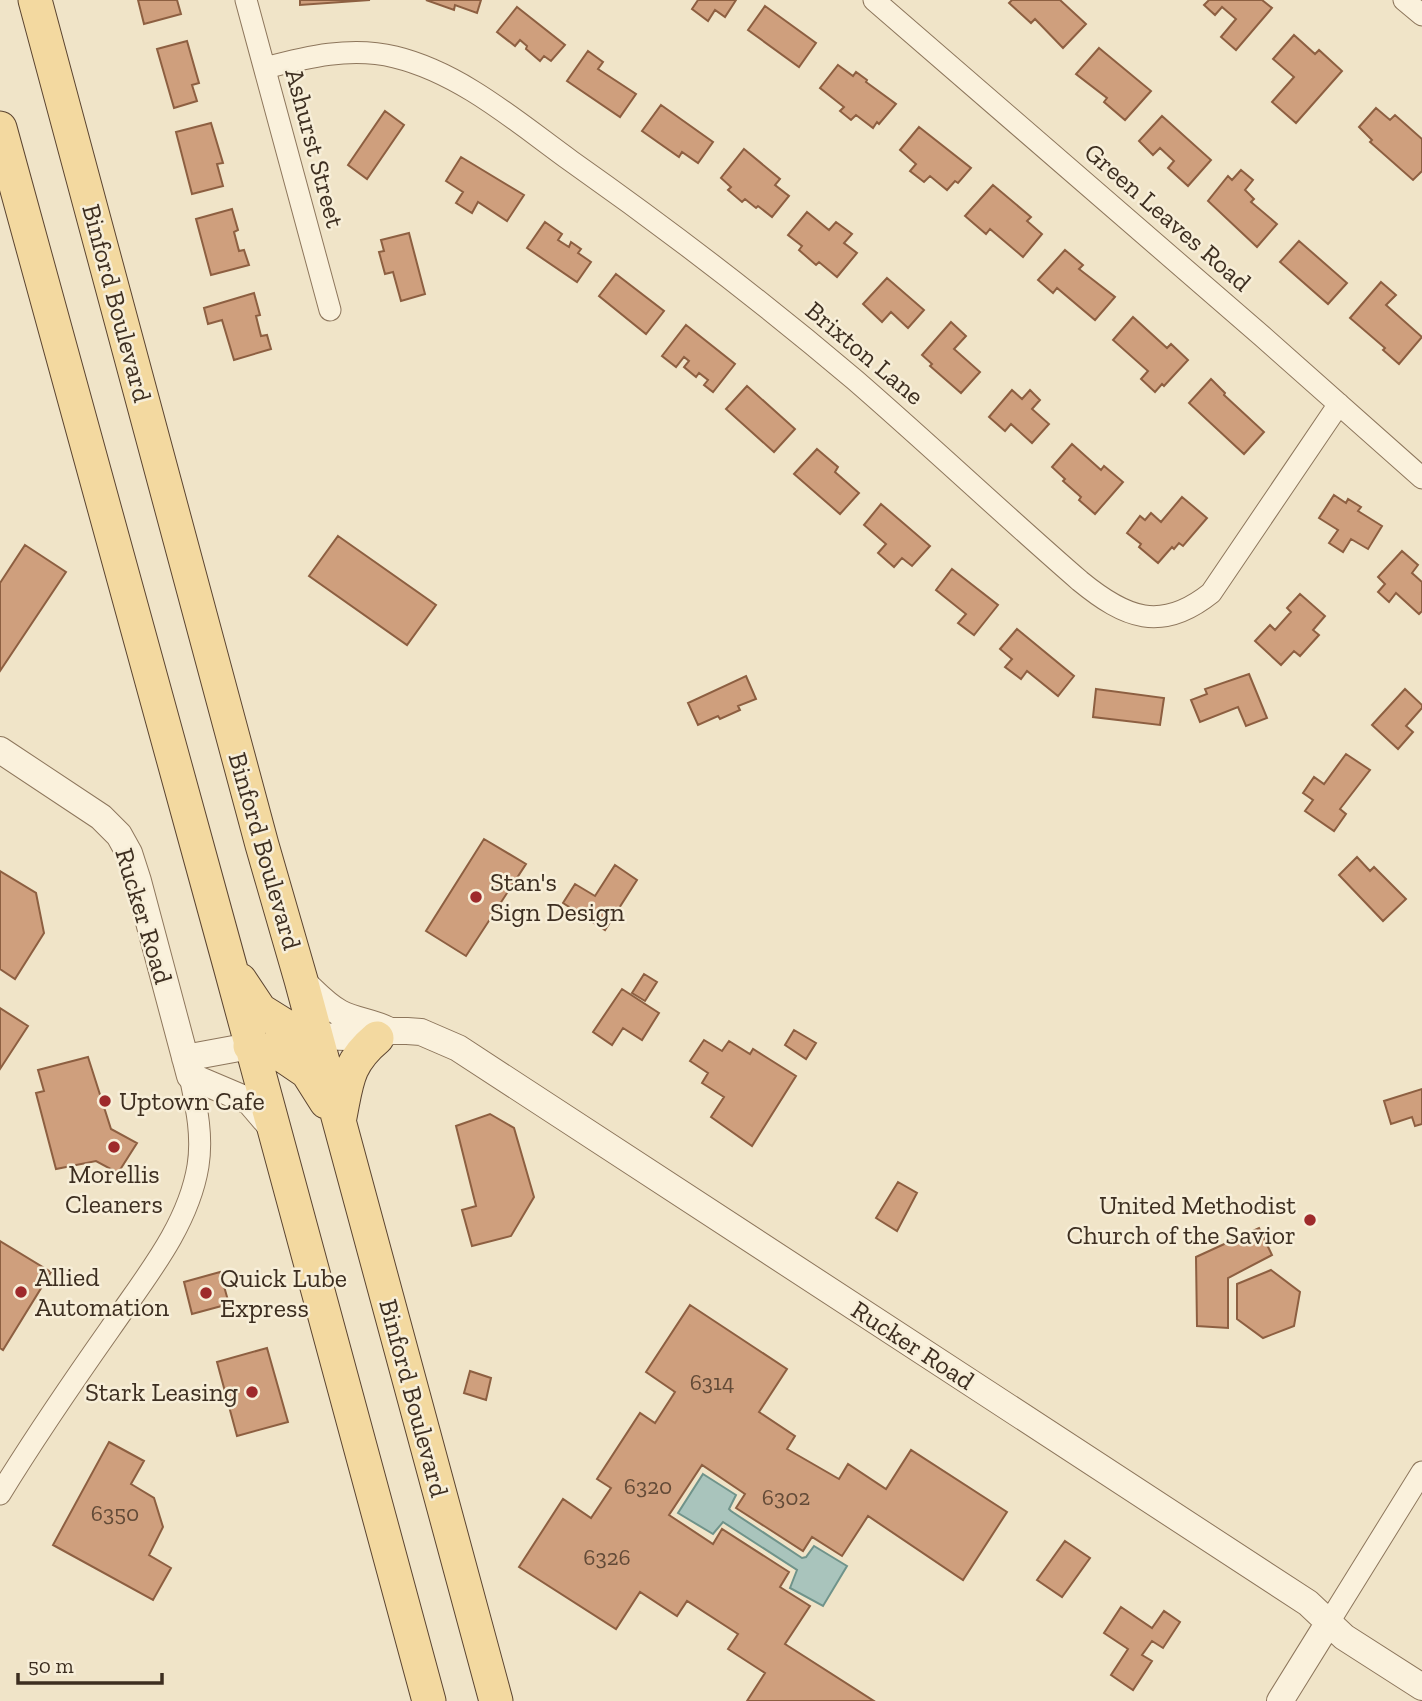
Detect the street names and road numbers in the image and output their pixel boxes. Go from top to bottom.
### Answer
street label: Ashurst Street [278,65,352,232]
street label: Green Leaves Road [1078,136,1258,298]
street label: Binford Boulevard [75,200,159,406]
street label: Brixton Lane [799,294,931,412]
street label: Binford Boulevard [222,749,308,953]
street label: Rucker Road [108,844,180,988]
street label: Rucker Road [845,1293,981,1397]
street label: Binford Boulevard [372,1295,456,1501]

